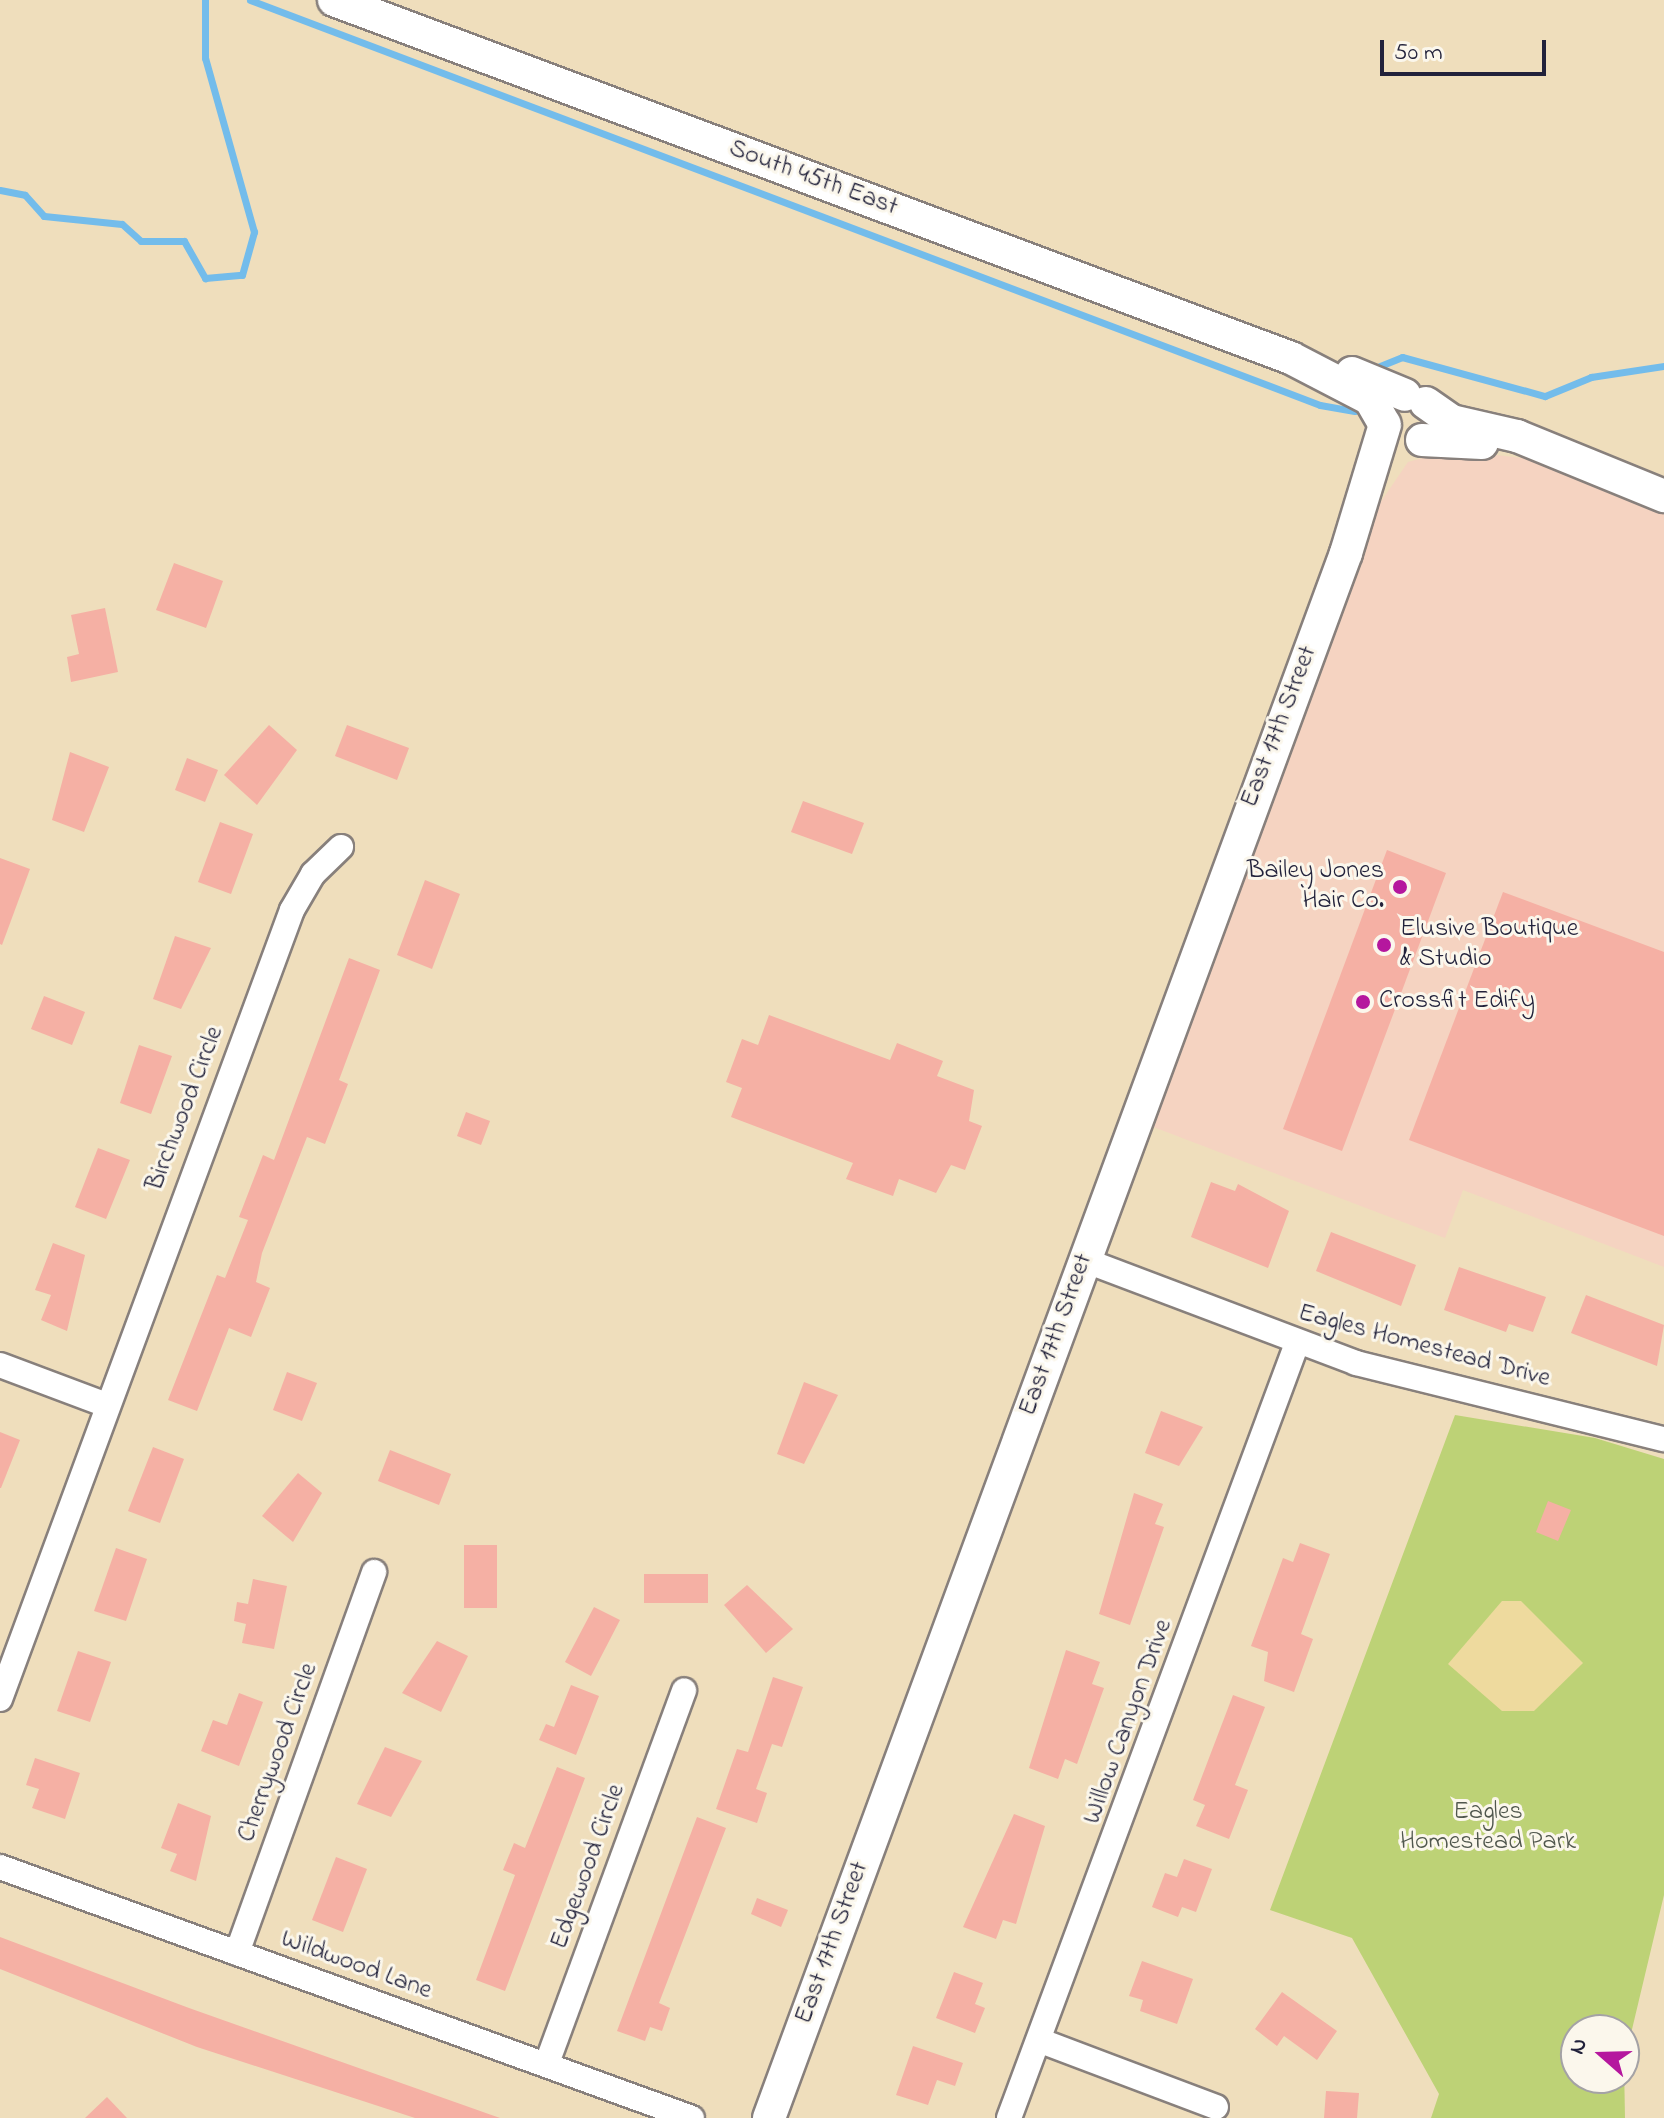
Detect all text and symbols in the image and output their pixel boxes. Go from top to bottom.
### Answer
scale bar [1384,24,1550,74]
text: 50 m [1394,36,1443,71]
street label: South 45th East [724,134,902,224]
street label: East 17th Street [1235,642,1325,812]
place label: Bailey Jones Hair Co. [1247,856,1384,918]
marker: Bailey Jones Hair Co. [1391,878,1409,896]
place label: Elusive Boutique & Studio [1400,914,1578,976]
marker: Elusive Boutique & Studio [1375,936,1393,954]
place label: Crossfit Edify [1379,986,1535,1018]
marker: Crossfit Edify [1354,993,1372,1011]
street label: Birchwood Circle [140,1022,232,1196]
street label: East 17th Street [1013,1250,1101,1420]
street label: Eagles Homestead Drive [1295,1298,1553,1396]
street label: Willow Canyon Drive [1077,1615,1181,1829]
street label: Cherrywood Circle [232,1659,326,1847]
street label: Edgewood Circle [545,1780,633,1954]
park label: Eagles Homestead Park [1400,1797,1576,1858]
street label: East 17th Street [789,1858,877,2028]
street label: Wildwood Lane [276,1924,436,2008]
north arrow [1560,2014,1640,2094]
text: N [1562,2034,1597,2059]

